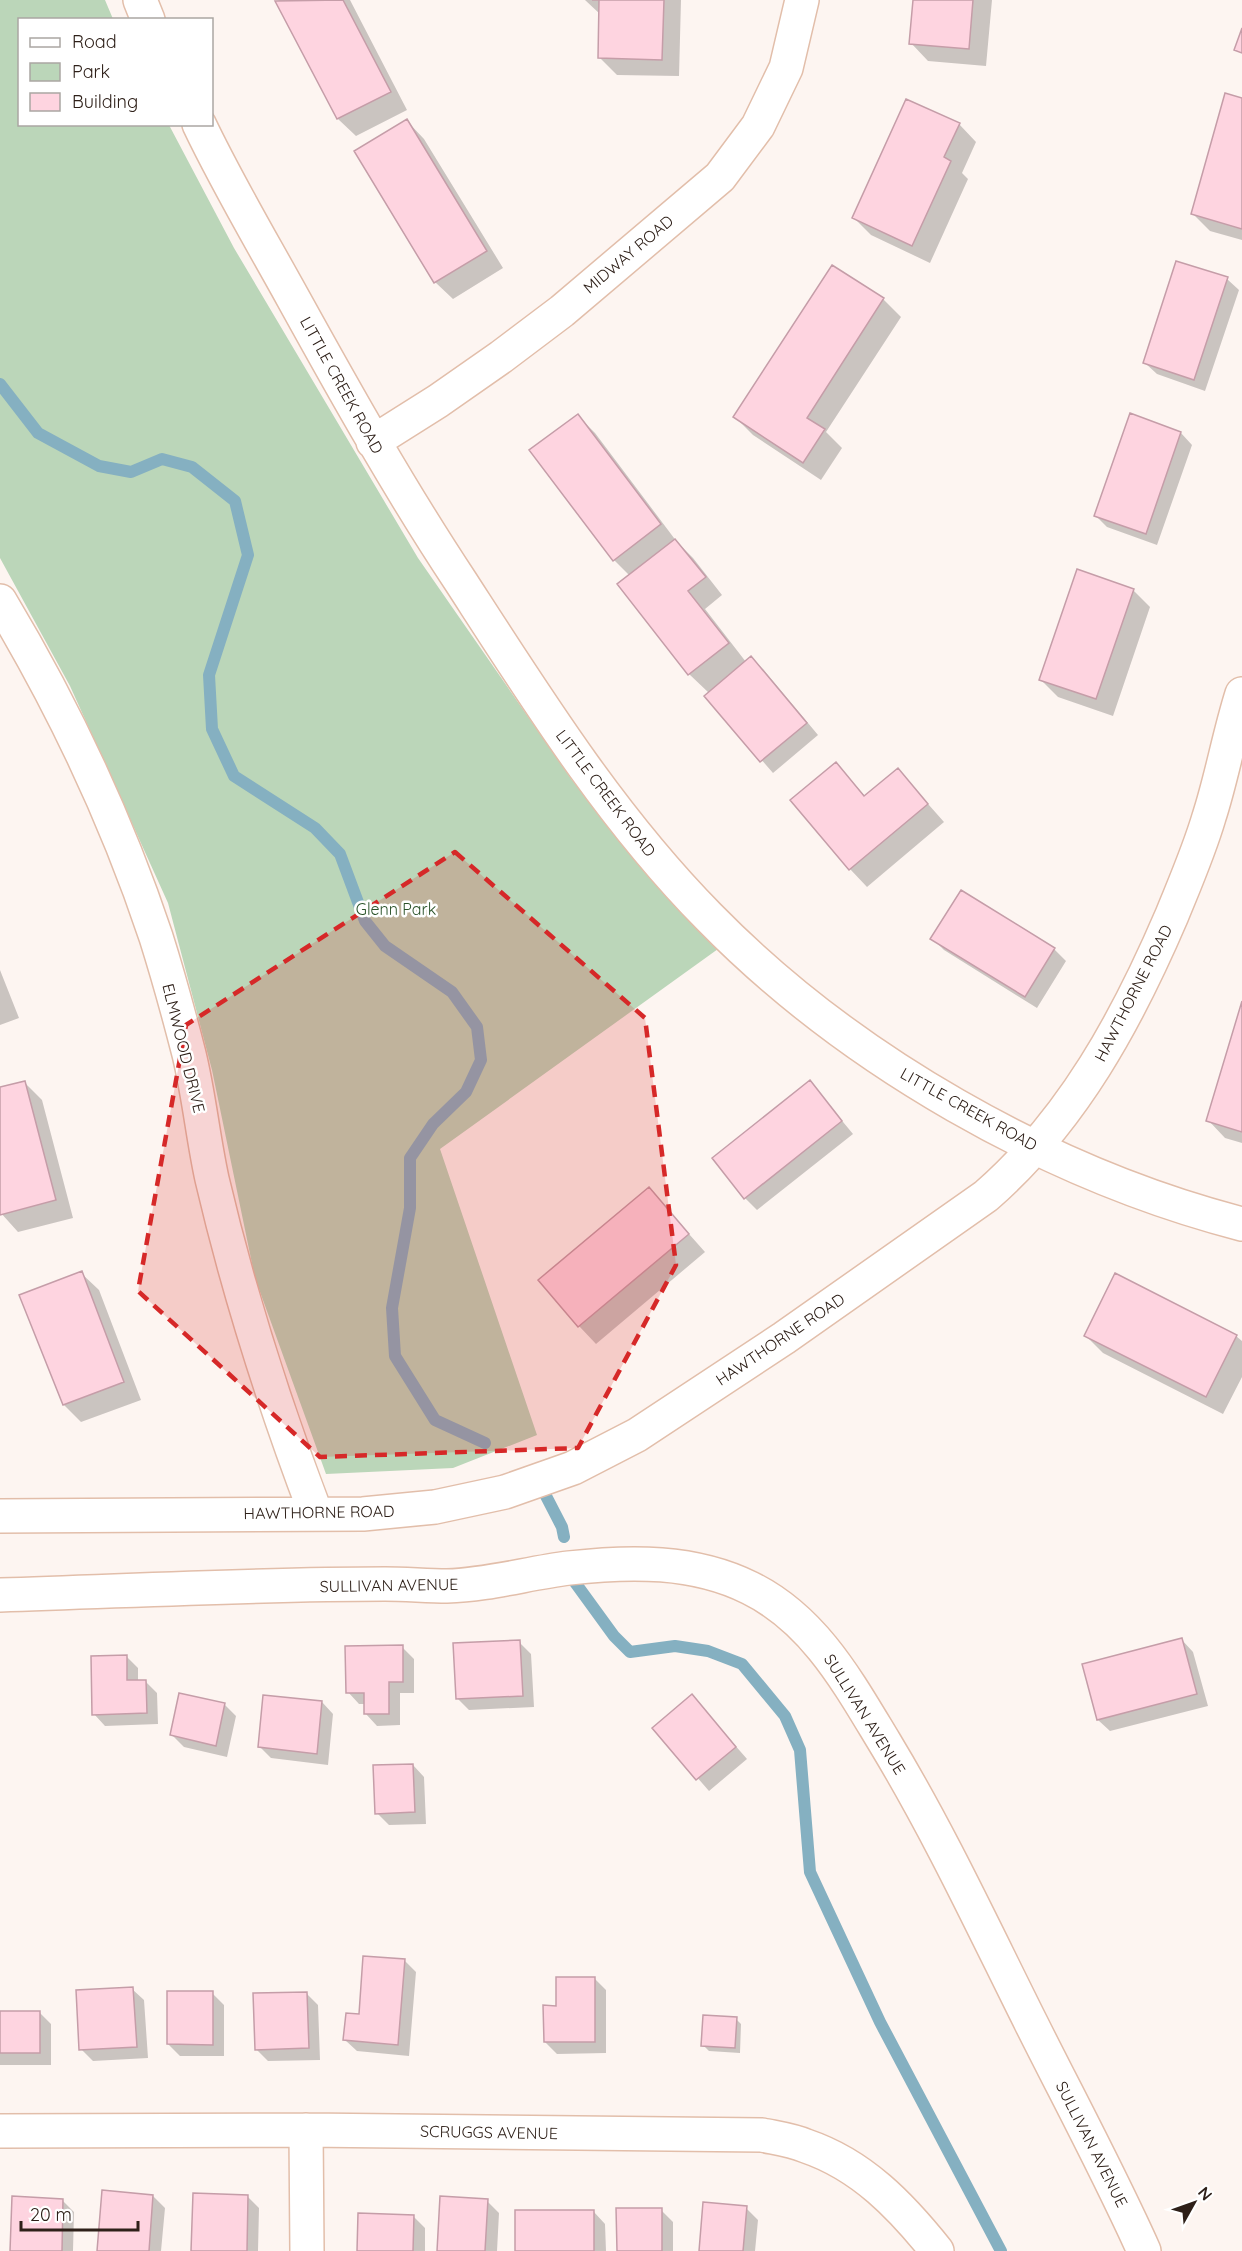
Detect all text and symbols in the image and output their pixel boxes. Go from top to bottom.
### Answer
legend [18,18,213,126]
text: Road [72,30,117,53]
text: Park [72,60,110,83]
text: Building [72,90,138,113]
street label: MIDWAY ROAD [579,211,677,297]
street label: LITTLE CREEK ROAD [296,313,388,457]
street label: LITTLE CREEK ROAD [552,726,660,860]
park label: Glenn Park [356,899,436,919]
street label: HAWTHORNE ROAD [1090,921,1176,1065]
street label: ELMWOOD DRIVE [158,981,210,1115]
street label: LITTLE CREEK ROAD [897,1063,1041,1155]
street label: HAWTHORNE ROAD [712,1288,848,1390]
street label: HAWTHORNE ROAD [243,1501,395,1523]
street label: SULLIVAN AVENUE [320,1574,458,1596]
street label: SULLIVAN AVENUE [820,1650,910,1778]
street label: SULLIVAN AVENUE [1052,2078,1132,2210]
street label: SCRUGGS AVENUE [420,2121,558,2143]
north arrow [1164,2173,1224,2233]
text: N [1194,2182,1217,2204]
scale bar [21,2194,138,2232]
text: 20 m [30,2203,72,2226]

